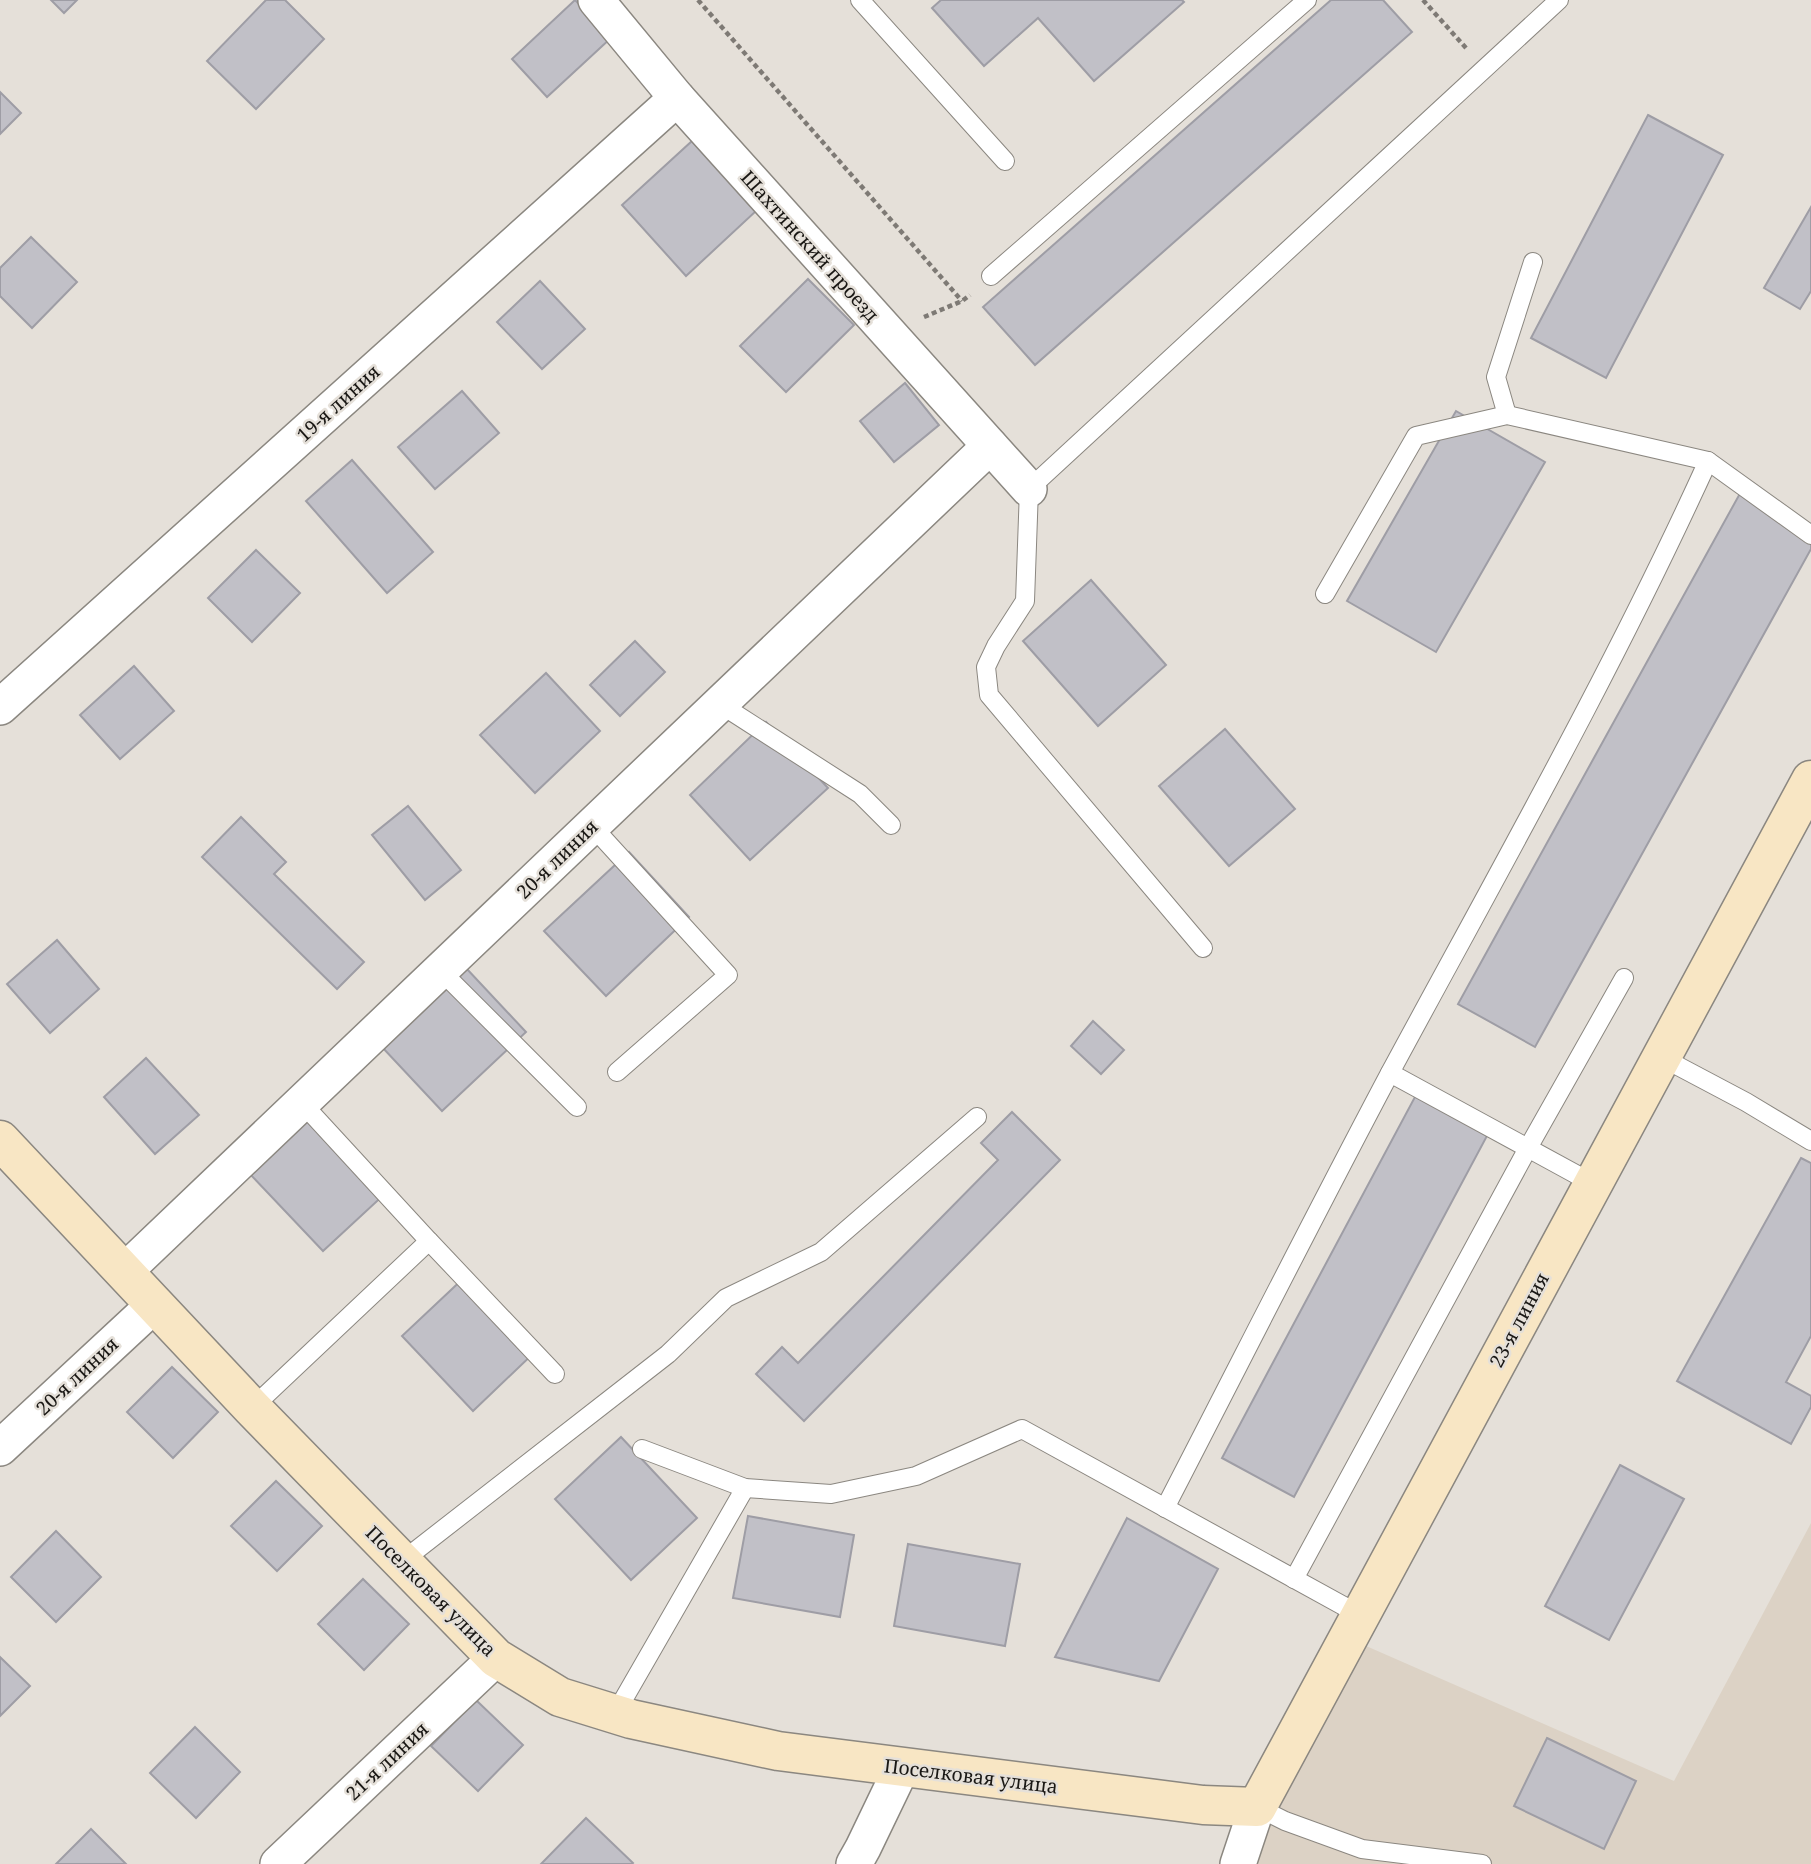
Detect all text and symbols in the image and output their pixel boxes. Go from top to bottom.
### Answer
street label: Шахтинский проезд [735,165,885,328]
street label: 19-я линия [291,359,385,447]
street label: 20-я линия [511,813,603,904]
street label: 23-я линия [1483,1268,1555,1372]
street label: 20-я линия [30,1331,124,1421]
street label: Поселковая улица [360,1520,502,1662]
street label: 21-я линия [340,1716,434,1806]
street label: Поселковая улица [883,1752,1059,1800]

